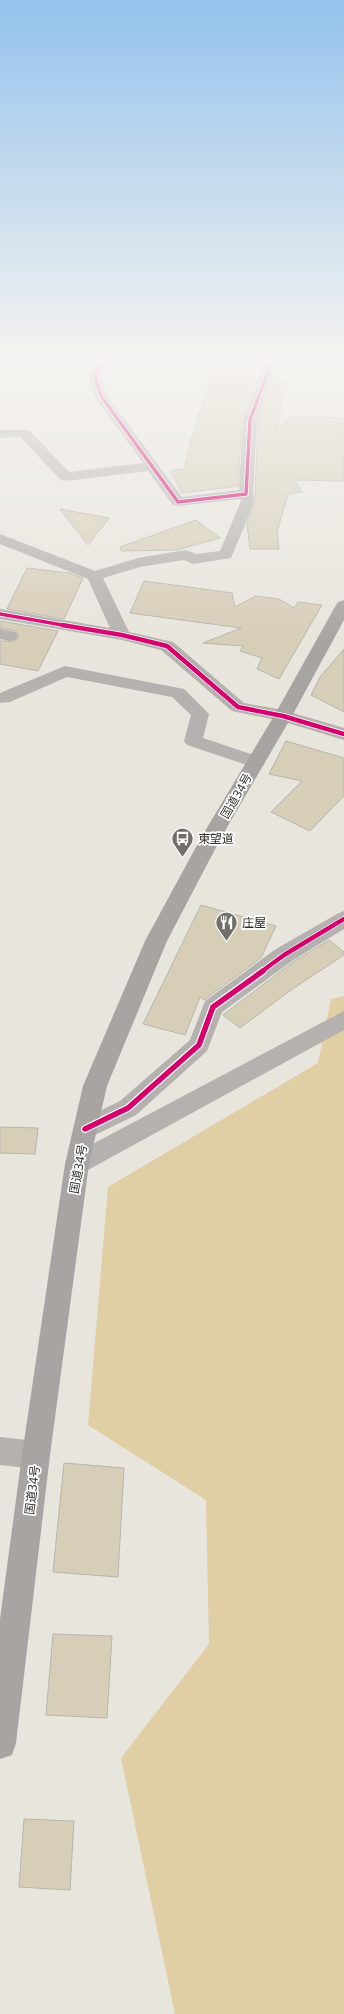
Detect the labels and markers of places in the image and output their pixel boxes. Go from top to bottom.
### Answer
bus stop icon: 東望道 [169,825,195,858]
place label: 東望道 [198,830,234,847]
restaurant icon: 庄屋 [213,909,239,942]
place label: 庄屋 [242,914,266,931]

